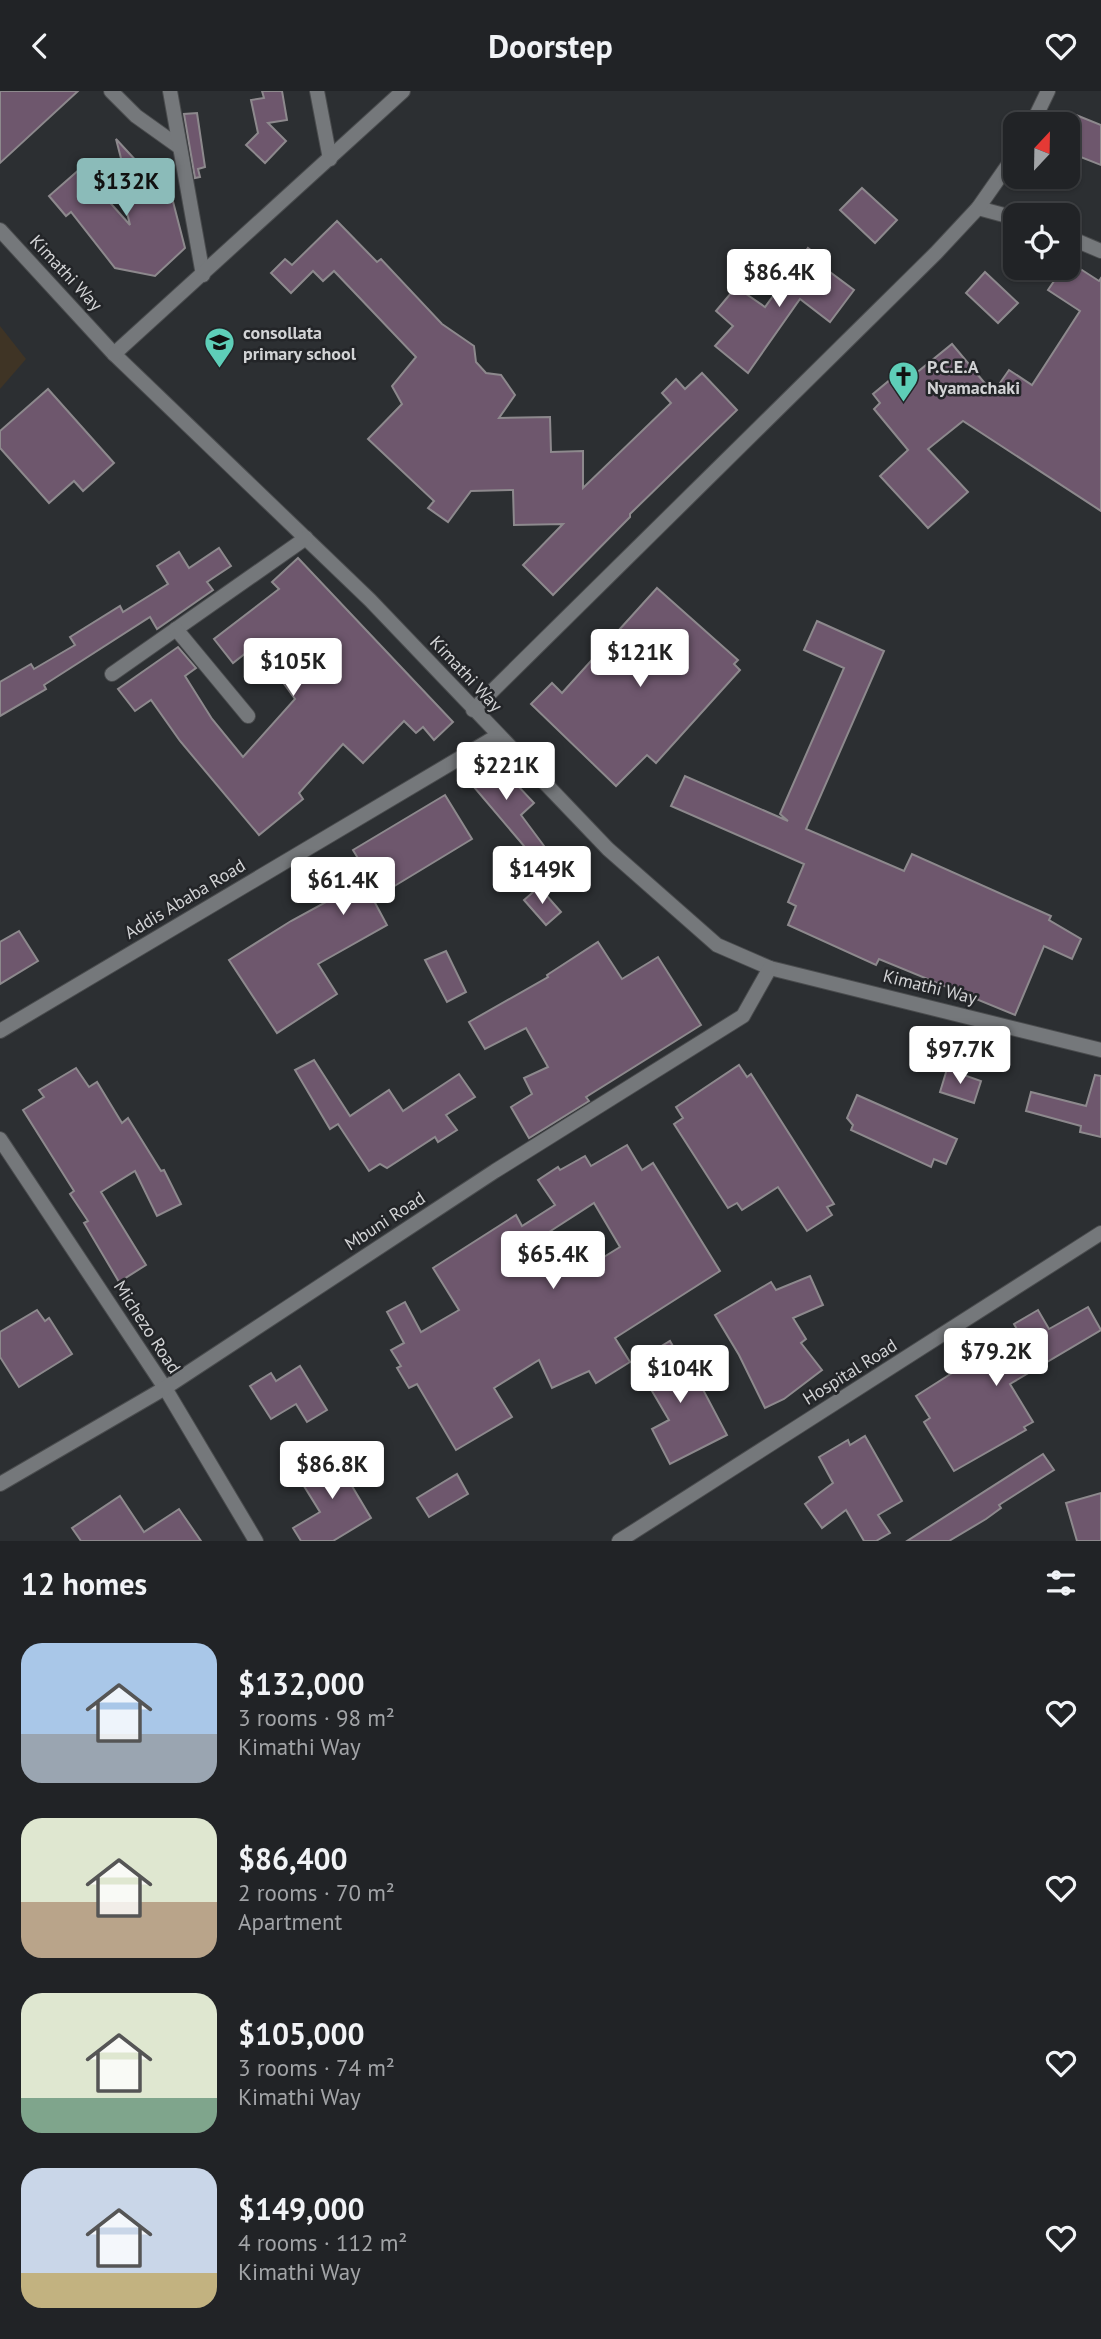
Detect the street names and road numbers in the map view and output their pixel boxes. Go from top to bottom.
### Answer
street label: Kimathi Way [25,230,108,316]
street label: Kimathi Way [425,631,508,717]
street label: Addis Ababa Road [120,853,250,944]
street label: Kimathi Way [881,964,980,1009]
street label: Mbuni Road [340,1186,429,1255]
street label: Michezo Road [109,1276,186,1378]
street label: Hospital Road [798,1333,901,1410]

